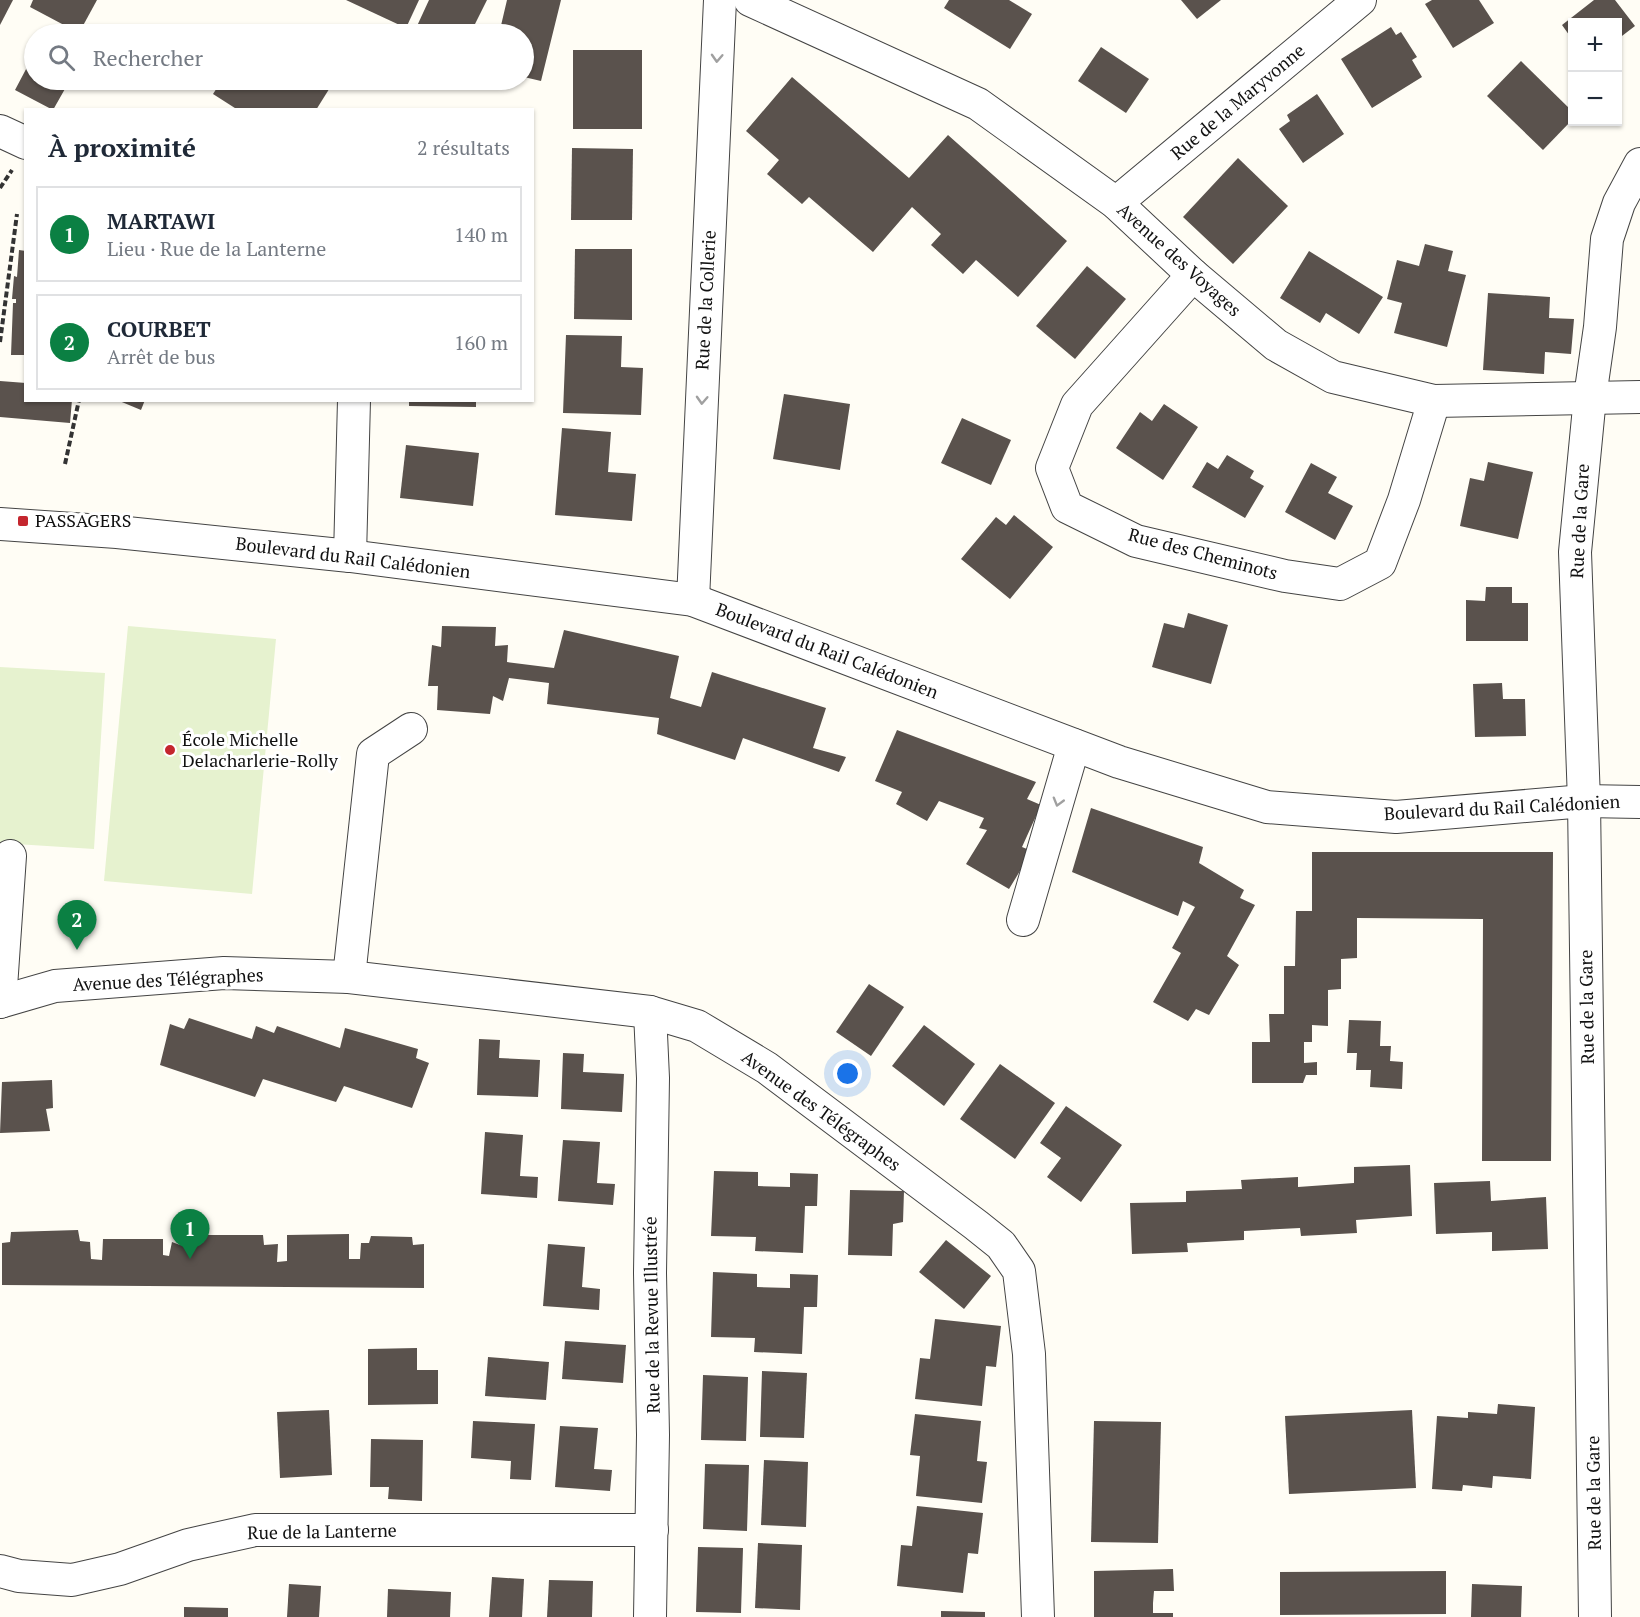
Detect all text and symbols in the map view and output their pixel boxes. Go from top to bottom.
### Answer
map controls [1568,18,1622,126]
button: + [1568,18,1622,72]
search box [24,24,534,90]
street label: Rue de la Maryvonne [1165,38,1310,165]
icon: search [45,41,78,74]
text: Rechercher [93,43,203,72]
one-way arrow [711,54,724,63]
button: − [1568,72,1622,126]
text: À proximité [48,130,196,164]
text: 2 résultats [417,134,510,161]
street label: Avenue des Voyages [1113,197,1247,321]
text: MARTAWI [107,206,215,235]
text: 1 [64,221,75,248]
text: 140 m [454,221,508,248]
street label: Rue de la Collerie [689,229,721,370]
text: Lieu · Rue de la Lanterne [107,235,326,262]
text: COURBET [107,314,211,343]
text: 2 [64,329,75,356]
text: 160 m [454,329,508,356]
text: Arrêt de bus [107,343,215,370]
one-way arrow [695,396,708,405]
street label: Rue de la Gare [1564,463,1594,579]
place label: PASSAGERS [35,508,131,532]
marker: PASSAGERS [16,514,30,528]
street label: Rue des Cheminots [1126,522,1281,584]
street label: Boulevard du Rail Calédonien [234,531,472,583]
street label: Boulevard du Rail Calédonien [713,597,942,704]
place label: École Michelle Delacharlerie-Rolly [182,727,339,772]
marker: École Michelle Delacharlerie-Rolly [163,743,177,757]
street label: Boulevard du Rail Calédonien [1383,789,1621,825]
one-way arrow [1053,796,1065,807]
pin: 2 [58,900,97,950]
street label: Rue de la Gare [1573,949,1599,1065]
street label: Avenue des Télégraphes [72,962,264,996]
street label: Avenue des Télégraphes [737,1044,906,1176]
your location [833,1059,862,1088]
pin: 1 [170,1210,210,1259]
street label: Rue de la Revue Illustrée [637,1216,665,1414]
street label: Rue de la Gare [1580,1435,1606,1551]
street label: Rue de la Lanterne [247,1518,397,1544]

